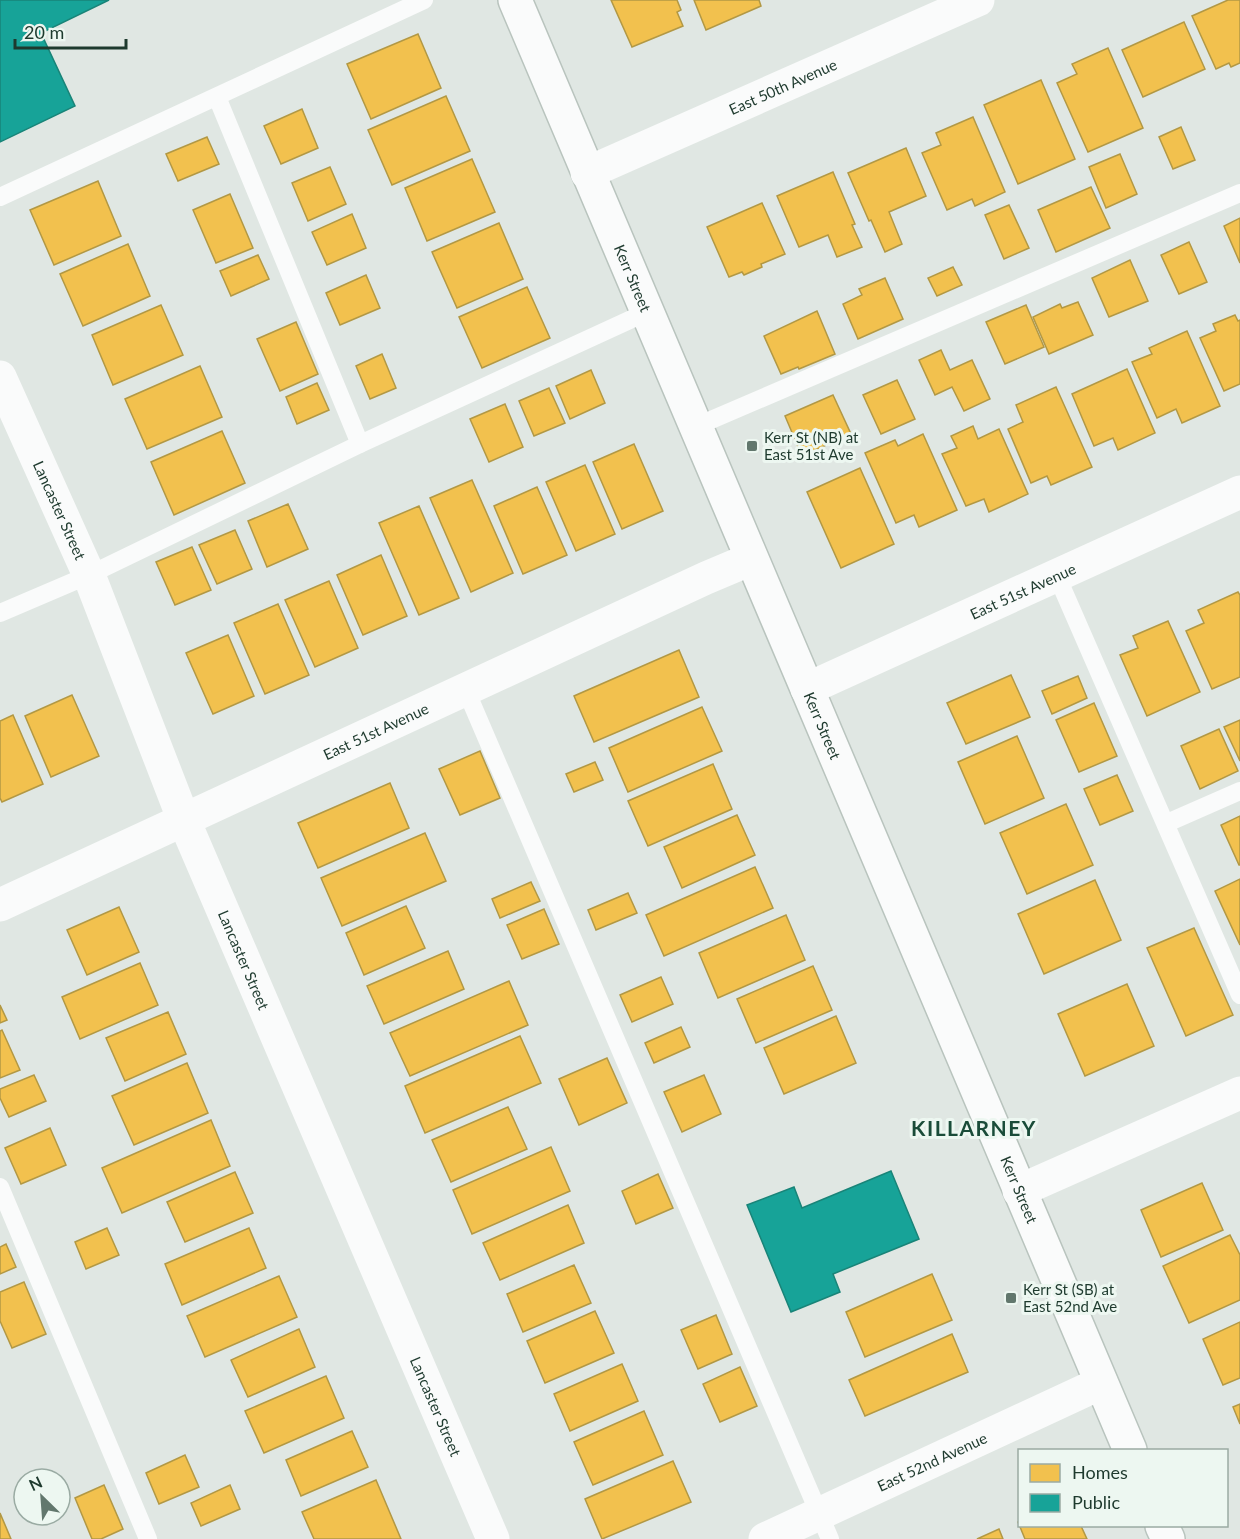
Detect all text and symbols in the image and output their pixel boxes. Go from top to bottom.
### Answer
scale bar [15,12,126,50]
text: 20 m [24,21,64,43]
street label: East 50th Avenue [726,55,839,118]
street label: Kerr Street [611,242,655,315]
place label: Kerr St (NB) at East 51st Ave [764,428,859,463]
marker: Kerr St (NB) at East 51st Ave [745,439,759,453]
street label: Lancaster Street [30,458,90,563]
street label: East 51st Avenue [967,559,1078,623]
street label: Kerr Street [800,689,845,762]
street label: East 51st Avenue [320,699,431,763]
street label: Lancaster Street [215,907,274,1013]
district label: KILLARNEY [911,1115,1037,1140]
street label: Kerr Street [997,1153,1042,1226]
place label: Kerr St (SB) at East 52nd Ave [1023,1280,1117,1315]
marker: Kerr St (SB) at East 52nd Ave [1004,1291,1018,1305]
street label: Lancaster Street [407,1354,465,1459]
street label: East 52nd Avenue [874,1428,990,1495]
legend [1018,1449,1228,1527]
text: Homes [1072,1461,1128,1483]
north arrow [12,1467,72,1527]
text: N [26,1472,45,1494]
text: Public [1072,1491,1120,1513]

